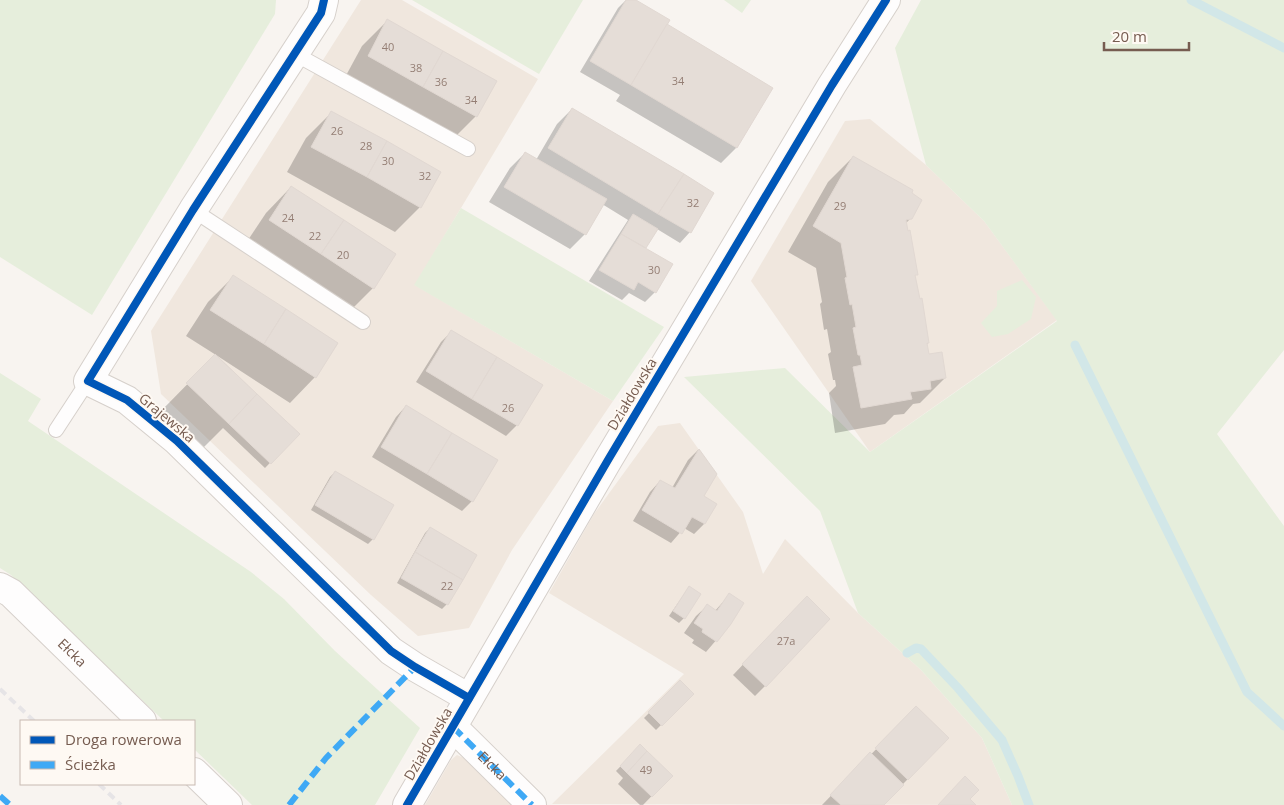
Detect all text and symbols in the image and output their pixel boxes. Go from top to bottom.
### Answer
scale bar [1104,20,1189,52]
text: 20 m [1112,26,1147,46]
house number: 40 [382,39,394,54]
house number: 38 [410,60,422,75]
house number: 34 [672,73,685,88]
house number: 36 [435,74,447,89]
house number: 34 [465,92,478,107]
house number: 26 [331,123,343,138]
house number: 28 [360,138,372,153]
house number: 30 [382,153,394,168]
house number: 32 [419,168,431,183]
house number: 32 [687,195,699,210]
house number: 29 [834,198,846,213]
house number: 24 [282,210,295,225]
house number: 22 [309,228,321,243]
house number: 20 [337,247,349,262]
house number: 30 [648,262,660,277]
street label: Działdowska [603,354,661,433]
street label: Grajewska [135,389,199,447]
house number: 26 [502,400,514,415]
house number: 22 [441,578,453,593]
house number: 27a [777,633,795,648]
street label: Ełcka [54,634,91,671]
street label: Działdowska [399,704,456,784]
legend [20,720,195,785]
text: Droga rowerowa [65,729,182,749]
street label: Ełcka [474,747,511,784]
text: Ścieżka [65,754,116,774]
house number: 49 [640,762,652,777]

